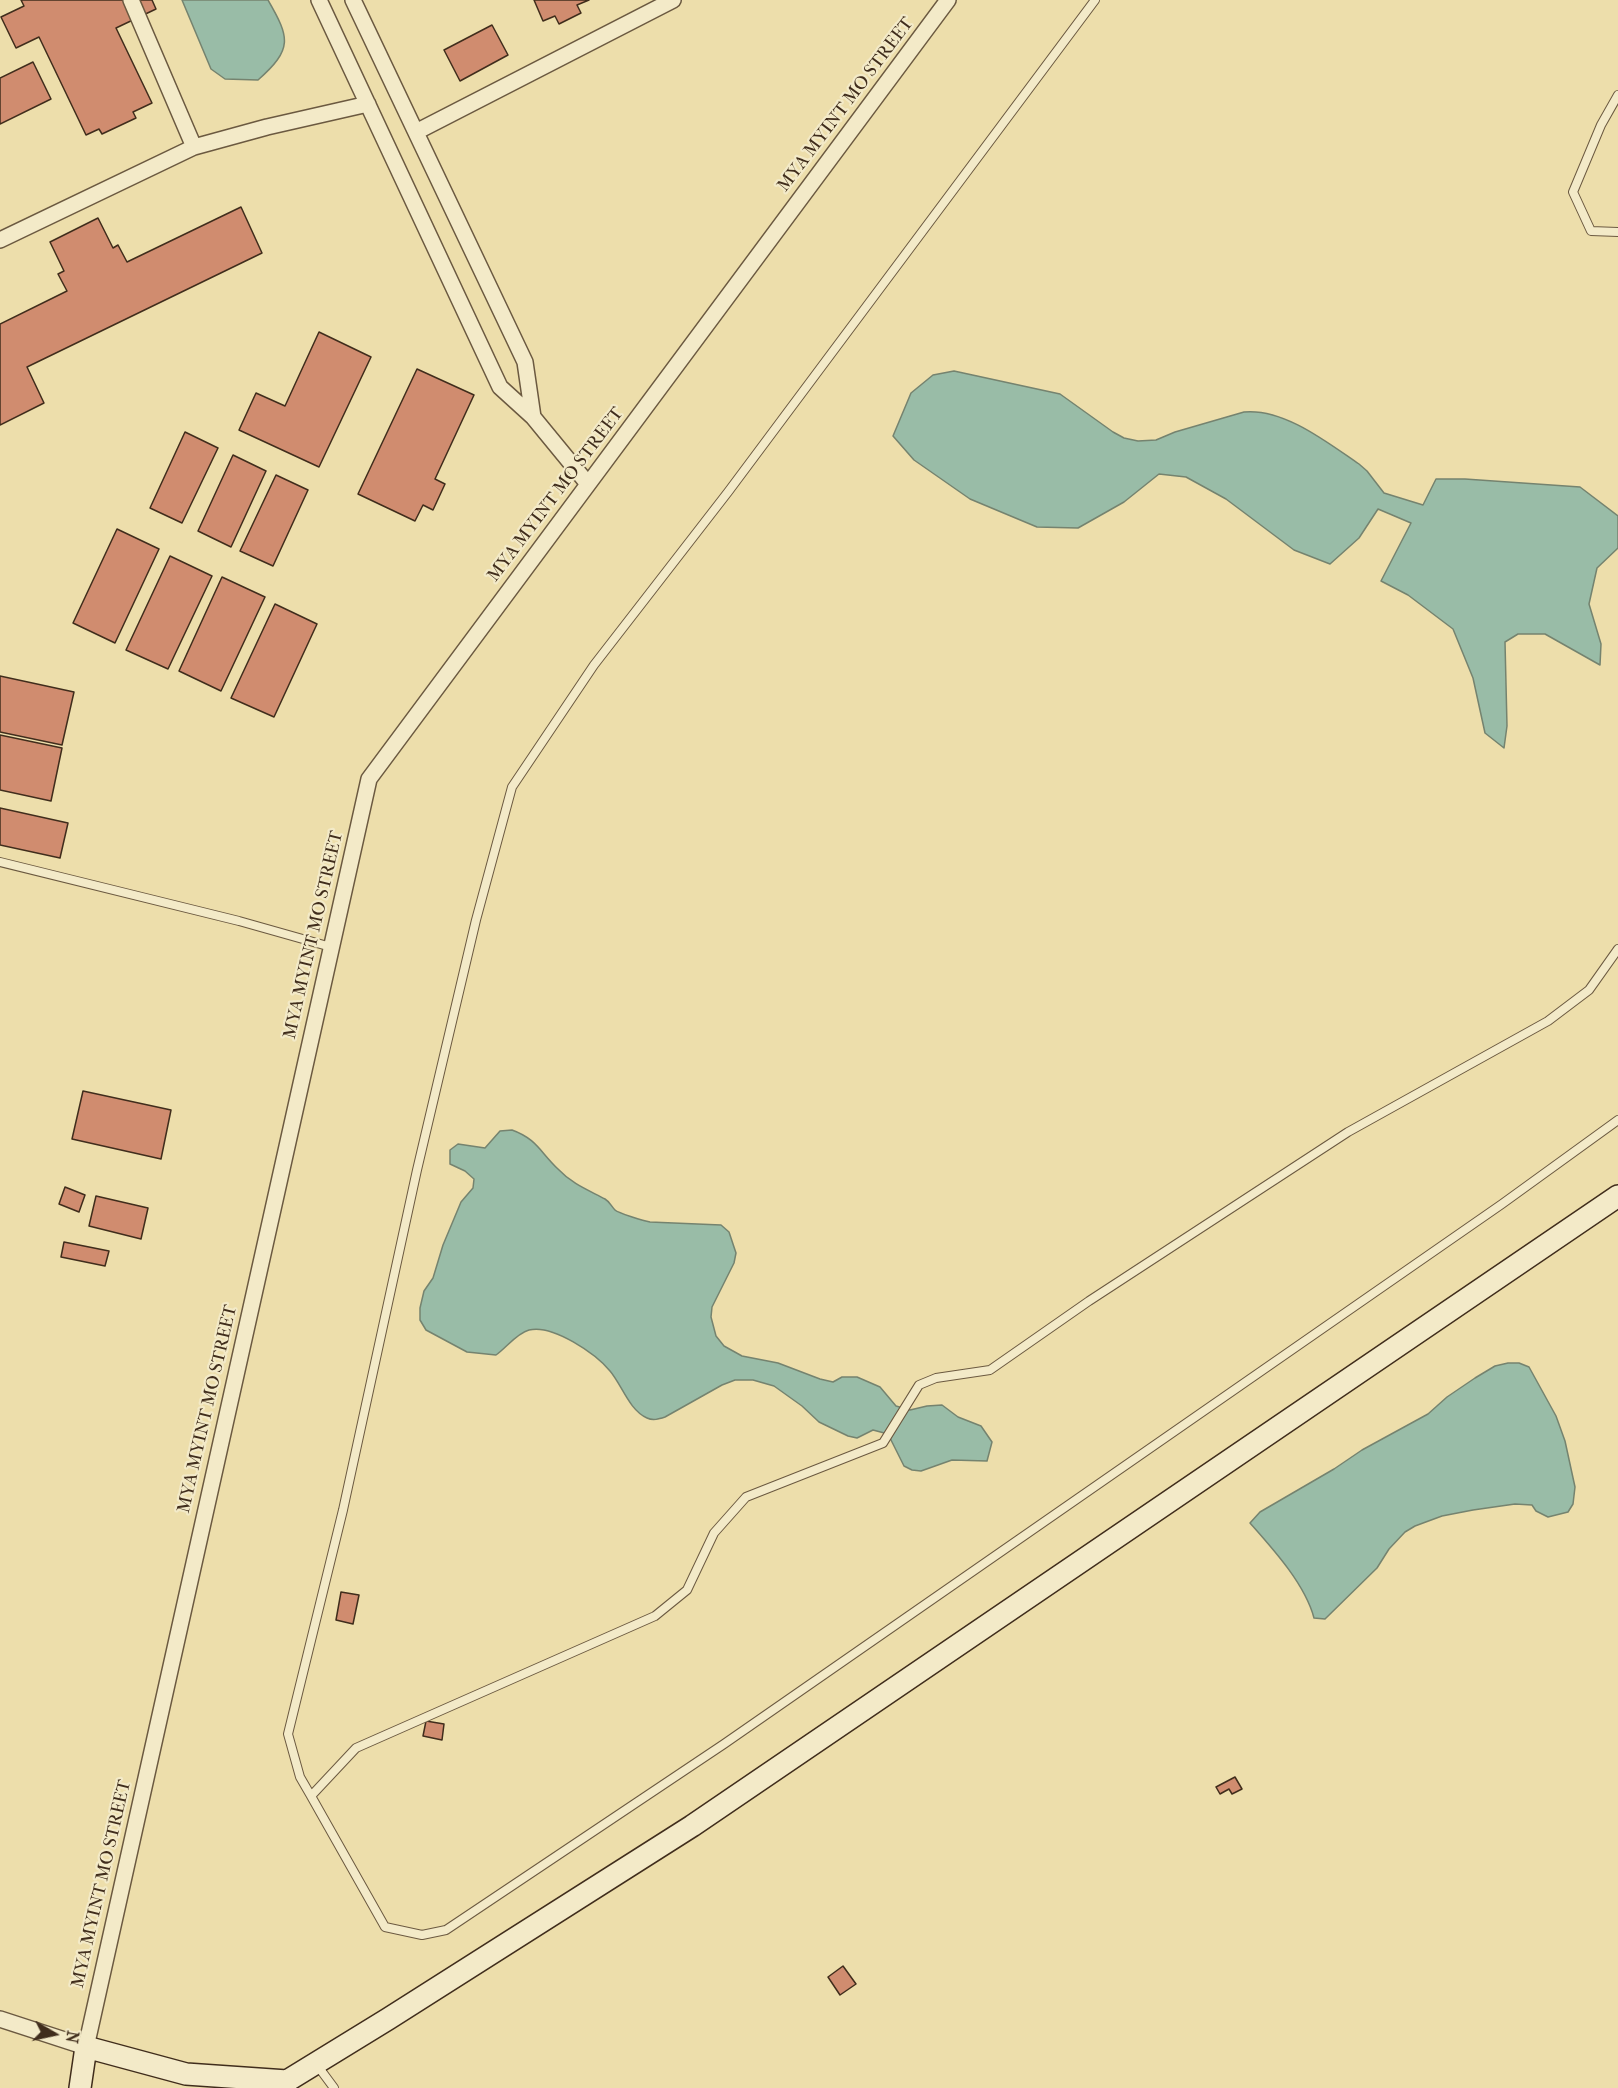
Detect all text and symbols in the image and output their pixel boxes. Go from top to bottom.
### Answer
street label: MYA MYINT MO STREET [773,14,919,196]
street label: MYA MYINT MO STREET [483,404,629,586]
street label: MYA MYINT MO STREET [280,829,348,1041]
street label: MYA MYINT MO STREET [174,1303,242,1515]
street label: MYA MYINT MO STREET [68,1778,136,1990]
north arrow [24,2004,84,2064]
text: N [62,2029,83,2044]

